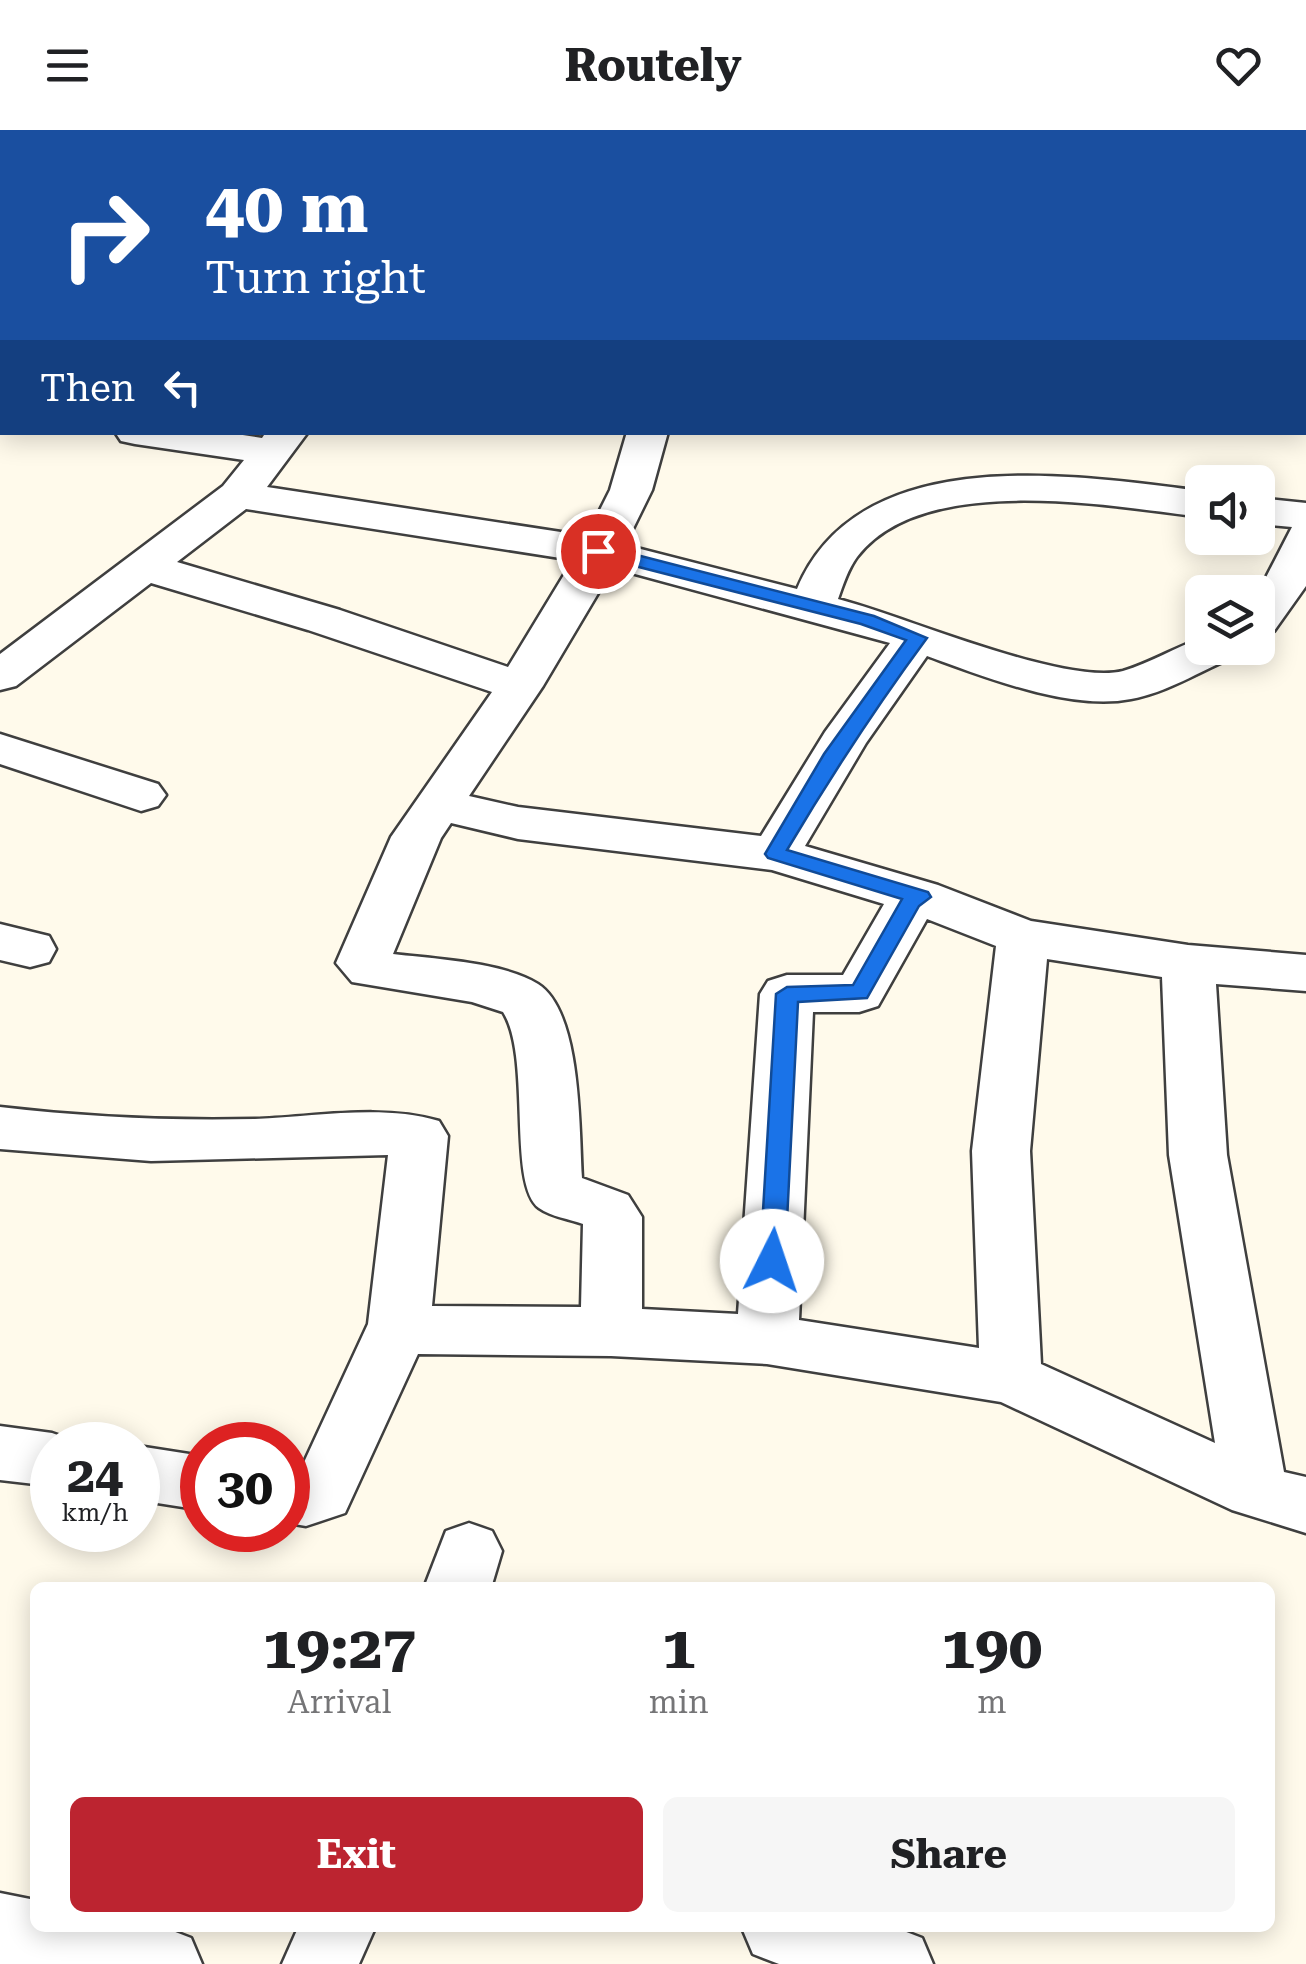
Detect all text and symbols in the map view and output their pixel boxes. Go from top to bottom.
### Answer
icon: menu [40,38,95,93]
icon: heart [1211,38,1266,93]
text: Routely [564,39,742,92]
text: 40 m [205,167,369,249]
icon: right [40,170,170,300]
text: Turn right [205,251,426,304]
icon: left [155,360,210,415]
text: Then [40,366,135,410]
map controls [1185,465,1275,665]
button: sound [1185,465,1275,555]
pin [556,509,641,594]
icon: arrive [571,524,626,579]
button: layers [1185,575,1275,665]
position arrow [720,1209,824,1313]
speed limit sign: 30 [180,1422,310,1552]
text: 24 [67,1446,123,1504]
text: km/h [62,1498,128,1527]
text: 19:27 [263,1612,416,1683]
text: 1 [662,1612,695,1683]
text: 190 [941,1612,1042,1683]
text: Arrival [287,1683,391,1721]
text: min [649,1683,709,1721]
text: m [977,1683,1006,1721]
button: Exit [70,1797,643,1912]
button: Share [663,1797,1235,1912]

